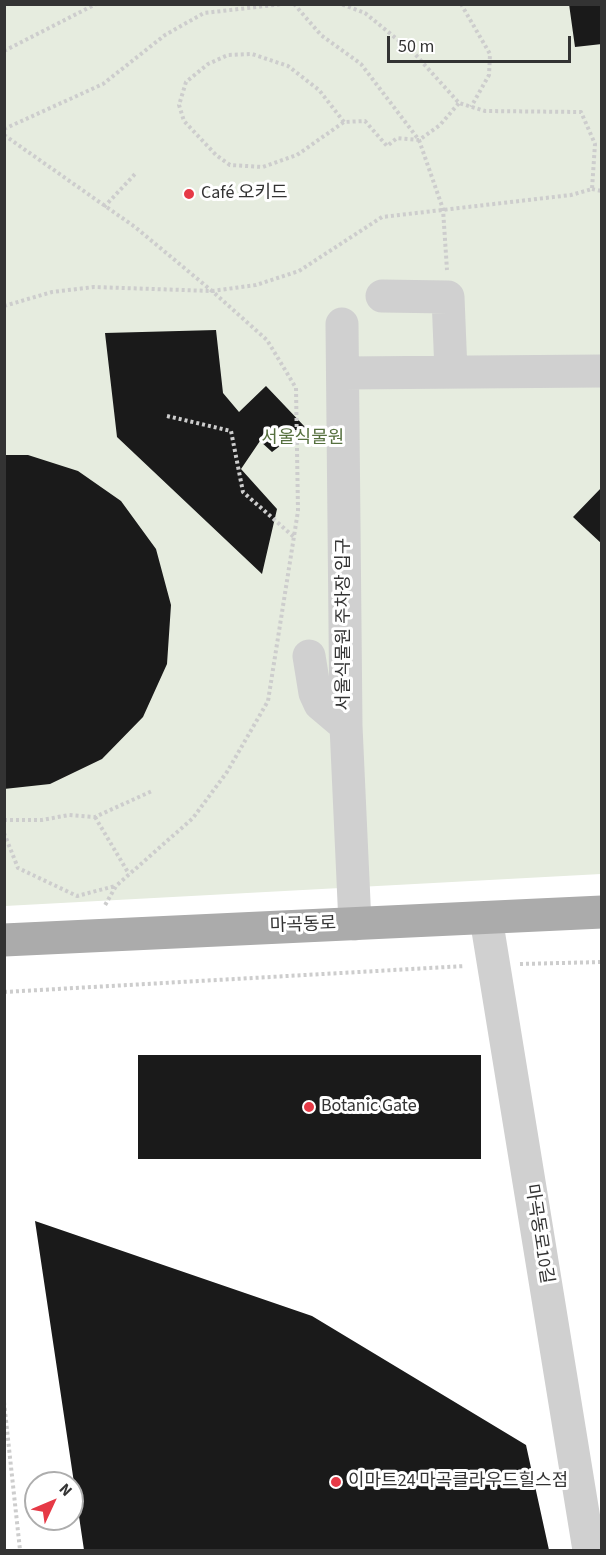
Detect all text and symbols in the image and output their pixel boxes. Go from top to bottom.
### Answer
scale bar [390,24,574,62]
text: 50 m [398,34,434,59]
place label: Café 오키드 [201,183,288,205]
marker: Café 오키드 [182,187,196,201]
park label: 서울식물원 [262,428,344,450]
street label: 서울식물원 주차장 입구 [334,538,356,710]
street label: 마곡동로 [270,914,336,938]
place label: Botanic Gate [321,1096,417,1118]
marker: Botanic Gate [302,1100,316,1114]
street label: 마곡동로10길 [519,1183,557,1285]
north arrow [24,1471,84,1531]
place label: 이마트24 마곡클라우드힐스점 [348,1471,568,1493]
marker: 이마트24 마곡클라우드힐스점 [329,1475,343,1489]
text: N [54,1478,77,1501]

